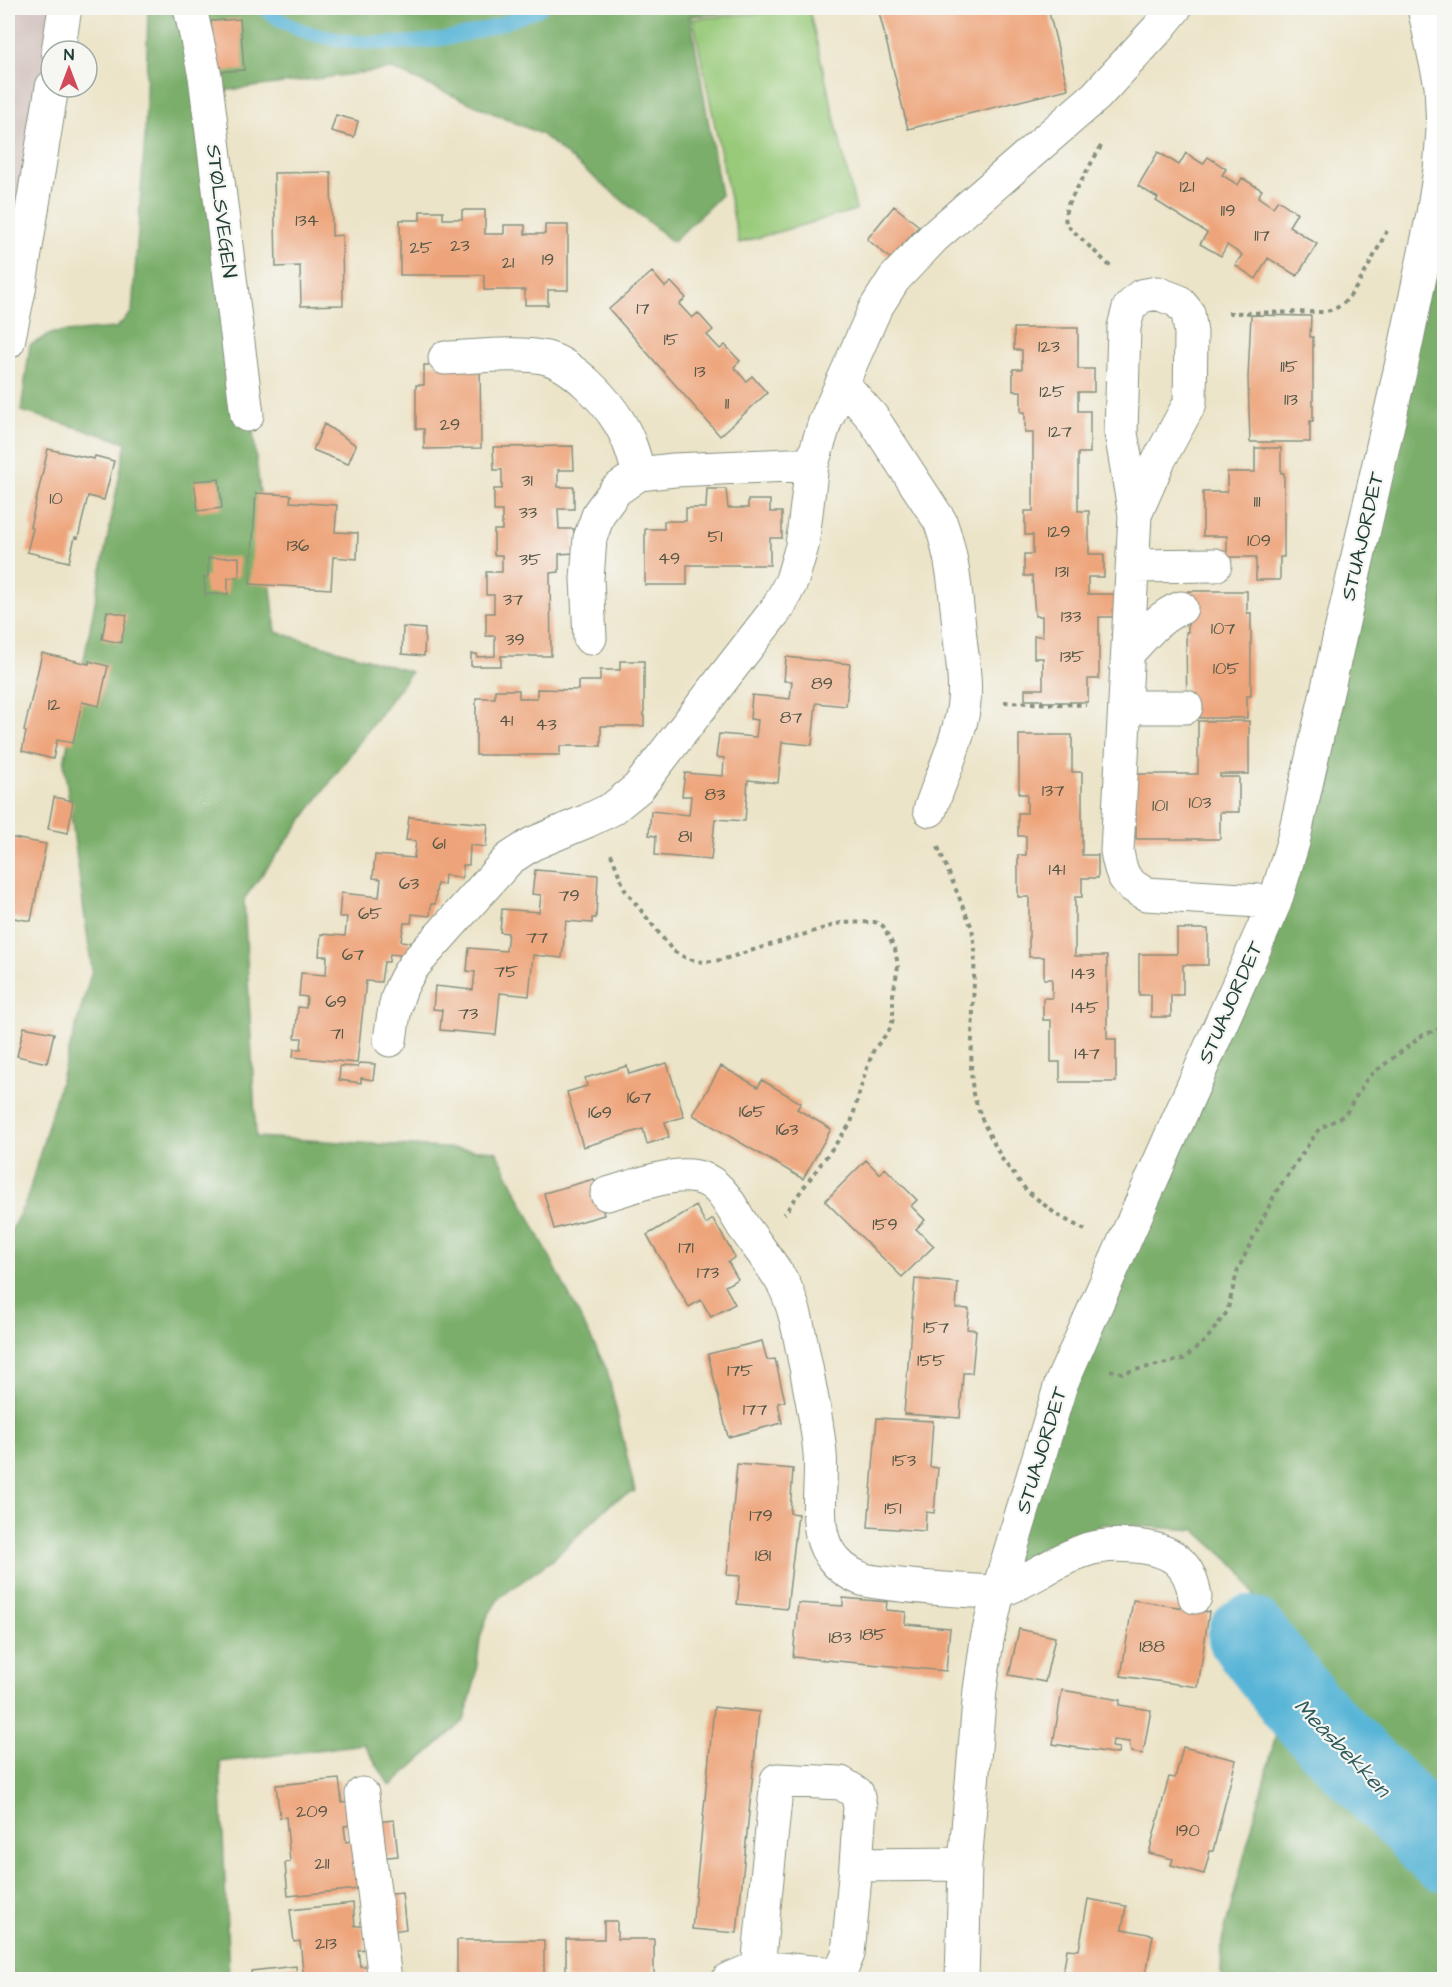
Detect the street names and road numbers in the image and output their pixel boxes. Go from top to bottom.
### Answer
street label: STØLSVEGEN [199,143,244,280]
street label: STUAJORDET [1334,468,1392,603]
street label: STUAJORDET [1191,936,1271,1068]
street label: STUAJORDET [1008,1382,1075,1517]

